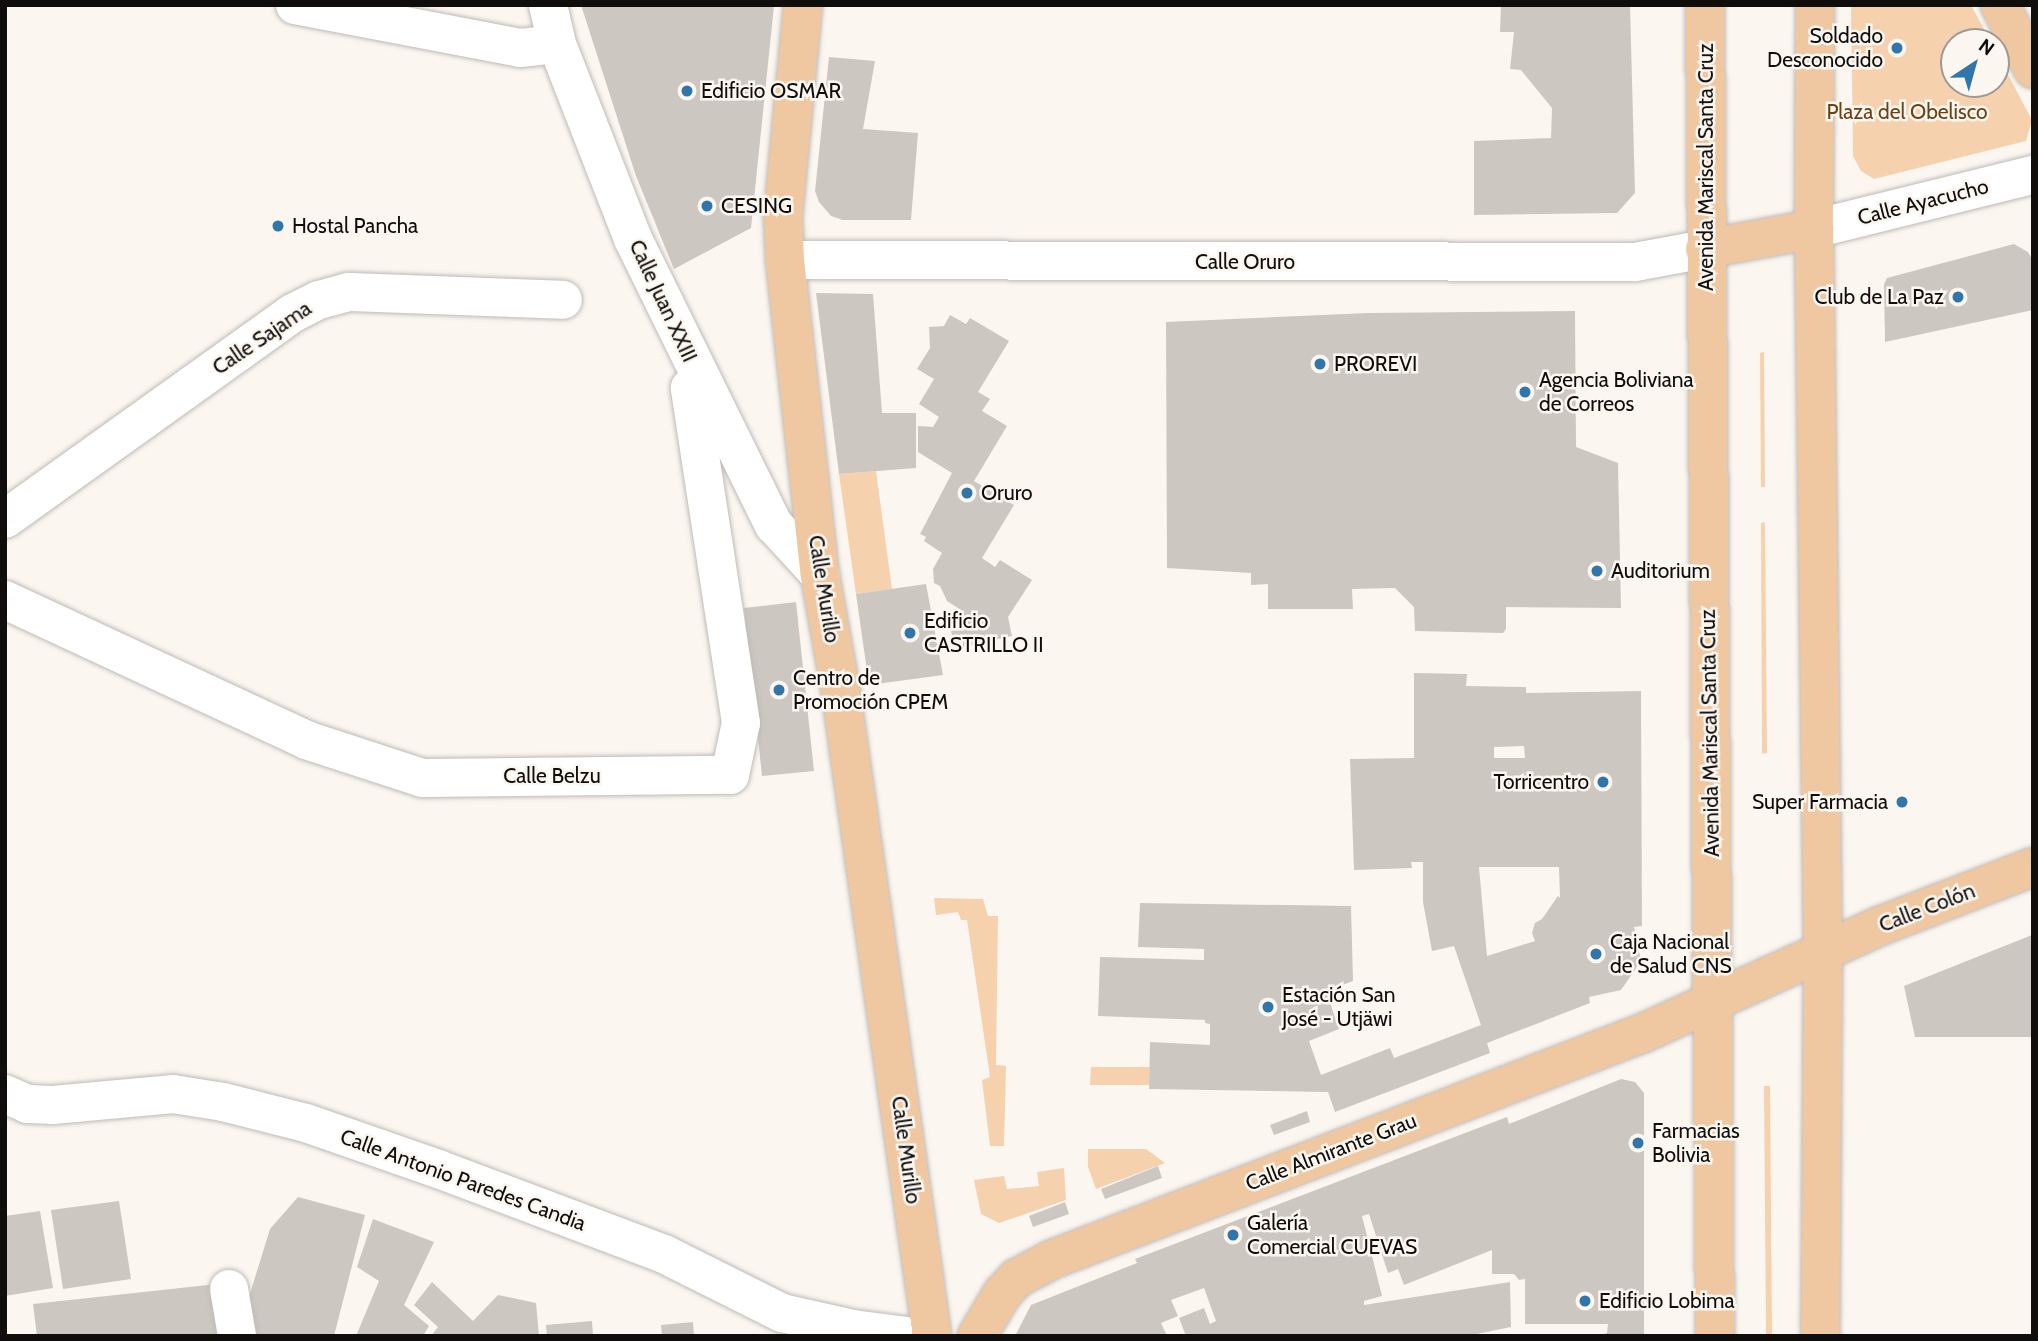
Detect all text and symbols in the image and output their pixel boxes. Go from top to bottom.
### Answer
place label: Soldado Desconocido [1767,23,1883,73]
north arrow [1940,28,2010,98]
text: N [1974,34,1999,60]
marker: Soldado Desconocido [1889,40,1905,56]
street label: Avenida Mariscal Santa Cruz [1693,43,1719,291]
place label: Edificio OSMAR [701,78,841,104]
marker: Edificio OSMAR [679,83,695,99]
park label: Plaza del Obelisco [1826,99,1988,125]
street label: Calle Ayacucho [1855,174,1991,230]
place label: CESING [721,193,792,219]
marker: CESING [699,198,715,214]
place label: Hostal Pancha [292,213,418,239]
marker: Hostal Pancha [270,218,286,234]
street label: Calle Juan XXIII [624,236,702,366]
street label: Calle Oruro [1195,249,1295,275]
place label: Club de La Paz [1815,284,1944,310]
marker: Club de La Paz [1950,289,1966,305]
street label: Calle Sajama [208,296,316,380]
place label: PROREVI [1334,351,1417,377]
marker: PROREVI [1312,356,1328,372]
place label: Agencia Boliviana de Correos [1539,367,1694,417]
marker: Agencia Boliviana de Correos [1517,384,1533,400]
place label: Oruro [981,480,1033,506]
marker: Oruro [959,485,975,501]
street label: Calle Murillo [803,533,845,645]
place label: Auditorium [1611,558,1710,584]
marker: Auditorium [1589,563,1605,579]
place label: Edificio CASTRILLO II [924,608,1043,658]
street label: Avenida Mariscal Santa Cruz [1695,609,1725,857]
marker: Edificio CASTRILLO II [902,625,918,641]
place label: Centro de Promoción CPEM [793,665,948,715]
marker: Centro de Promoción CPEM [771,682,787,698]
street label: Calle Belzu [503,763,601,789]
place label: Torricentro [1493,769,1589,795]
marker: Torricentro [1595,774,1611,790]
place label: Super Farmacia [1752,789,1888,815]
marker: Super Farmacia [1894,794,1910,810]
street label: Calle Colón [1876,878,1978,938]
place label: Caja Nacional de Salud CNS [1610,929,1732,979]
marker: Caja Nacional de Salud CNS [1588,946,1604,962]
place label: Estación San José - Utjäwi [1282,982,1395,1032]
marker: Estación San José - Utjäwi [1260,999,1276,1015]
street label: Calle Murillo [886,1095,926,1205]
street label: Calle Almirante Grau [1242,1108,1420,1196]
place label: Farmacias Bolivia [1652,1118,1740,1168]
street label: Calle Antonio Paredes Candia [337,1124,589,1236]
marker: Farmacias Bolivia [1630,1135,1646,1151]
place label: Galería Comercial CUEVAS [1247,1210,1417,1260]
marker: Galería Comercial CUEVAS [1225,1227,1241,1243]
place label: Edificio Lobima [1599,1288,1735,1314]
marker: Edificio Lobima [1577,1293,1593,1309]

